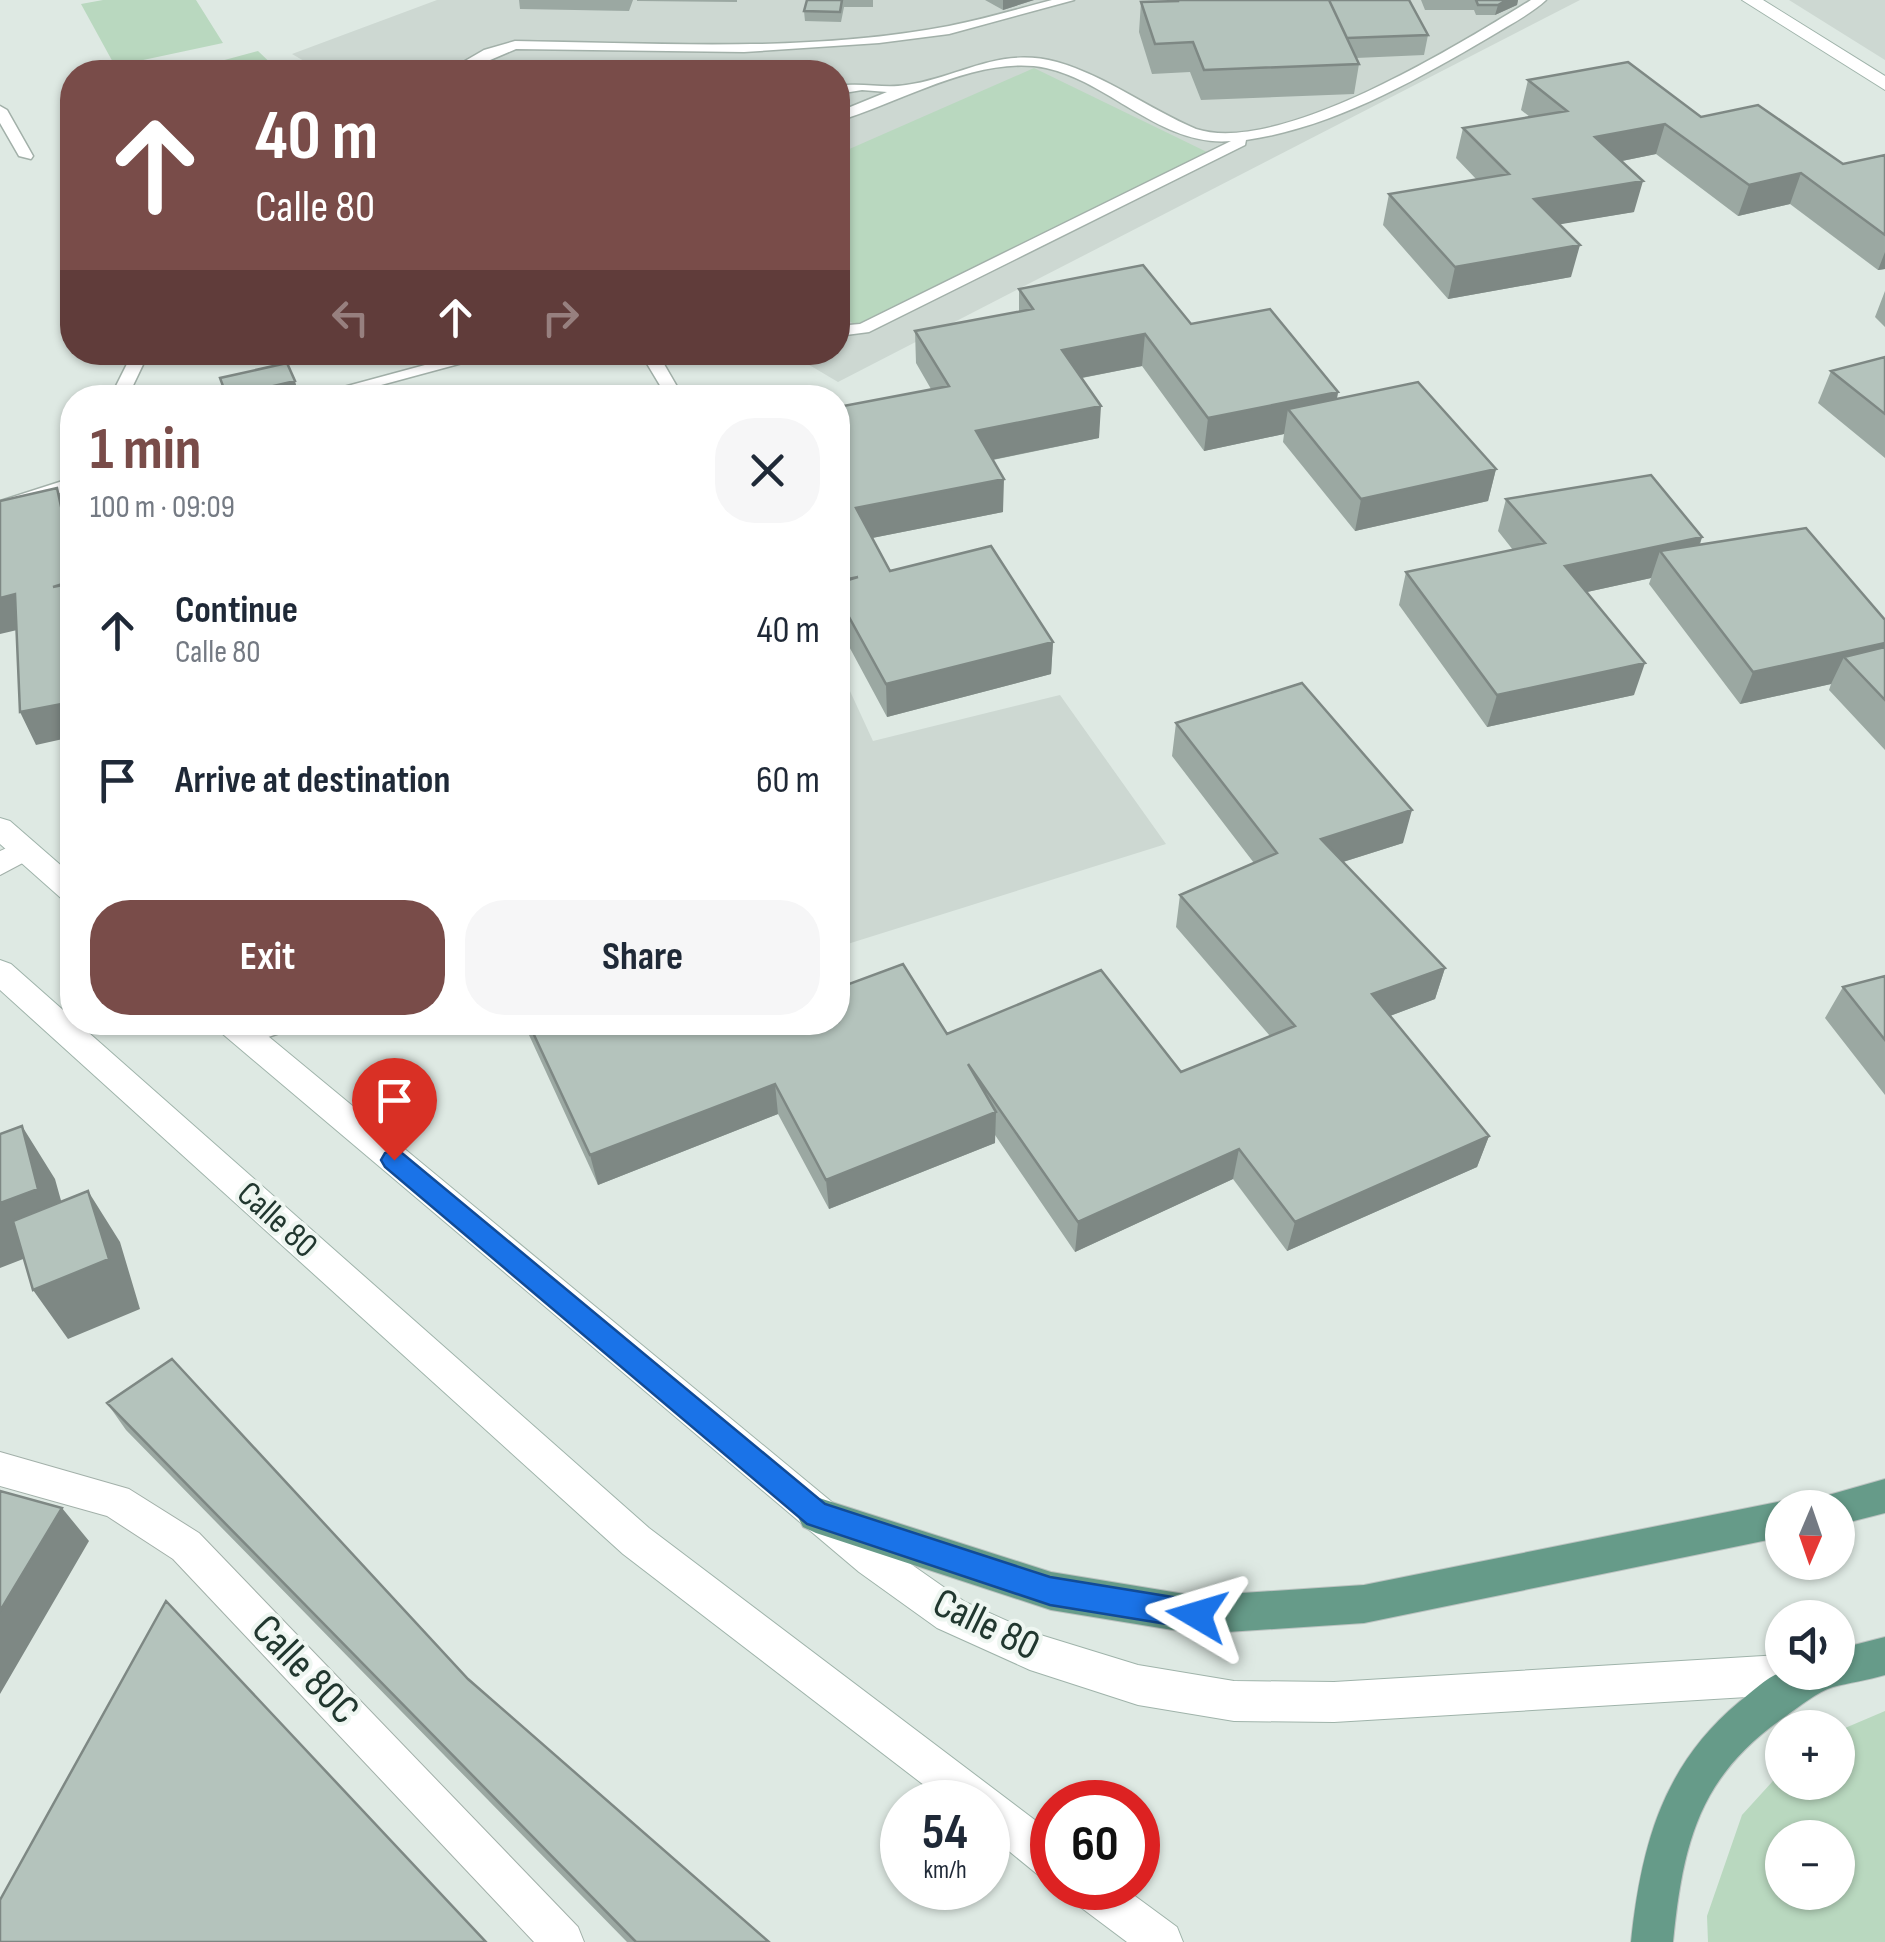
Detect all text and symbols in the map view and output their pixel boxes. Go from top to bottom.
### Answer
text: 40 m [255,95,378,179]
icon: ahead [90,100,220,230]
text: Calle 80 [255,180,375,235]
icon: left [323,290,378,345]
icon: ahead [428,290,483,345]
icon: right [533,290,588,345]
text: 1 min [90,414,202,486]
button: close [715,418,820,523]
text: 100 m · 09:09 [90,488,235,527]
text: Continue [175,588,298,633]
icon: ahead [90,603,145,658]
text: 40 m [757,608,820,653]
text: Calle 80 [175,633,260,672]
icon: arrive [90,753,145,808]
text: Arrive at destination [175,758,450,803]
text: 60 m [756,758,820,803]
button: Exit [90,900,445,1015]
button: Share [465,900,820,1015]
pin [352,1058,437,1161]
icon: arrive [367,1073,422,1128]
street label: Calle 80 [228,1173,326,1267]
north arrow [1765,1490,1855,1580]
map controls [1765,1490,1855,1910]
position arrow [1145,1563,1249,1667]
street label: Calle 80 [924,1578,1048,1672]
button: sound [1765,1600,1855,1690]
street label: Calle 80C [241,1605,369,1735]
button: + [1765,1710,1855,1800]
speed limit sign: 60 [1030,1780,1160,1910]
text: 54 [922,1803,968,1863]
button: − [1765,1820,1855,1910]
text: km/h [923,1855,967,1886]

